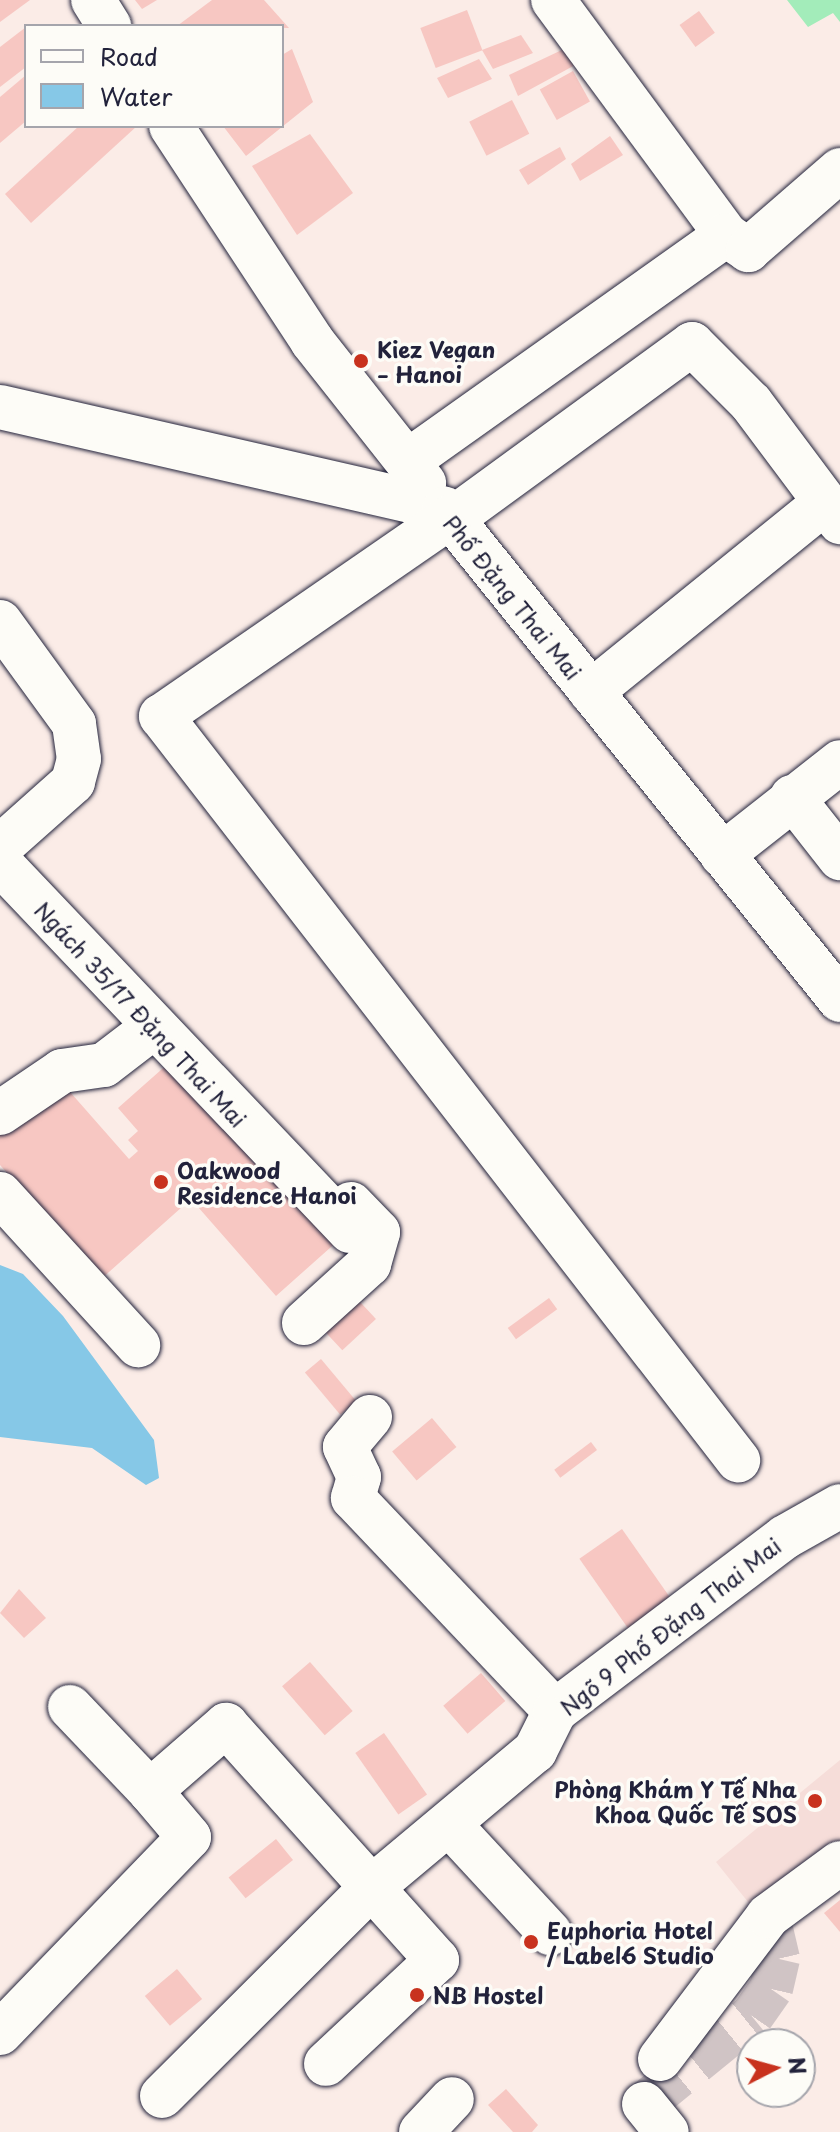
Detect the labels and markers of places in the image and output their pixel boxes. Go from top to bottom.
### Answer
place label: Kiez Vegan – Hanoi [377,335,497,386]
marker: Kiez Vegan – Hanoi [352,352,370,370]
place label: Oakwood Residence Hanoi [177,1156,357,1208]
marker: Oakwood Residence Hanoi [152,1173,170,1191]
place label: Phòng Khám Y Tế Nha Khoa Quốc Tế SOS [552,1775,797,1826]
marker: Phòng Khám Y Tế Nha Khoa Quốc Tế SOS [804,1790,826,1812]
place label: Euphoria Hotel / Label6 Studio [547,1916,715,1968]
marker: Euphoria Hotel / Label6 Studio [522,1933,540,1951]
place label: NB Hostel [433,1982,543,2008]
marker: NB Hostel [408,1986,426,2004]

